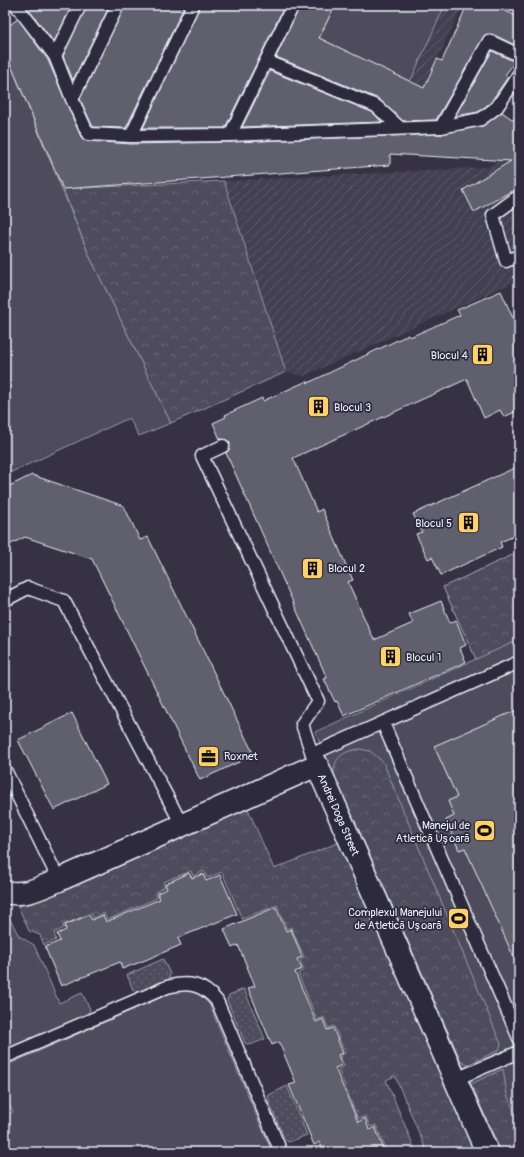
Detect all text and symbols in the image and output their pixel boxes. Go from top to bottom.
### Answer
building icon: Blocul 4 [470,342,496,368]
place label: Blocul 4 [431,349,469,362]
building icon: Blocul 3 [305,394,331,420]
place label: Blocul 3 [334,401,371,414]
building icon: Blocul 5 [455,510,481,536]
place label: Blocul 5 [415,517,452,530]
building icon: Blocul 2 [300,555,326,581]
place label: Blocul 2 [328,562,365,575]
building icon: Blocul 1 [378,644,404,670]
place label: Blocul 1 [406,651,441,664]
office icon: Roxnet [196,743,222,769]
place label: Roxnet [224,750,258,763]
street label: Andrei Doga Street [315,772,362,858]
sports icon: Manejul de Atletică Ușoară [472,818,498,844]
place label: Manejul de Atletică Ușoară [396,819,471,845]
sports icon: Complexul Manejului de Atletică Ușoară [445,905,471,931]
place label: Complexul Manejului de Atletică Ușoară [348,906,442,932]

